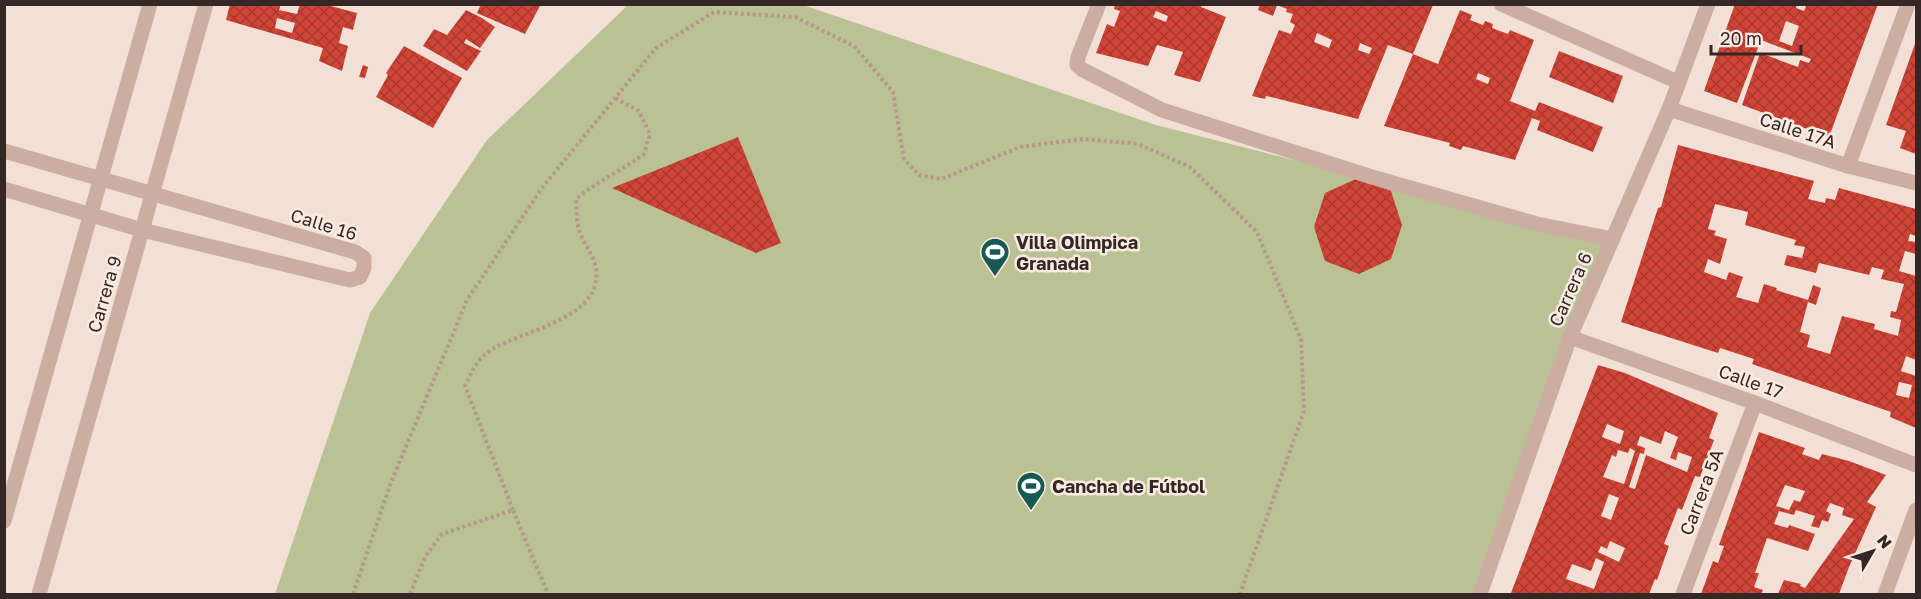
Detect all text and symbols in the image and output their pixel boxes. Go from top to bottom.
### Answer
scale bar [1711,18,1801,56]
text: 20 m [1720,27,1762,49]
street label: Calle 17A [1757,107,1839,153]
street label: Calle 16 [288,203,360,245]
place label: Villa Olimpica Granada [1016,231,1138,274]
sports icon: Villa Olimpica Granada [979,236,1011,278]
street label: Carrera 6 [1544,248,1596,330]
street label: Carrera 9 [83,253,125,335]
street label: Calle 17 [1716,359,1786,403]
street label: Carrera 5A [1674,446,1728,538]
sports icon: Cancha de Fútbol [1015,470,1047,512]
place label: Cancha de Fútbol [1052,475,1205,497]
north arrow [1843,521,1903,581]
text: N [1873,531,1896,553]

